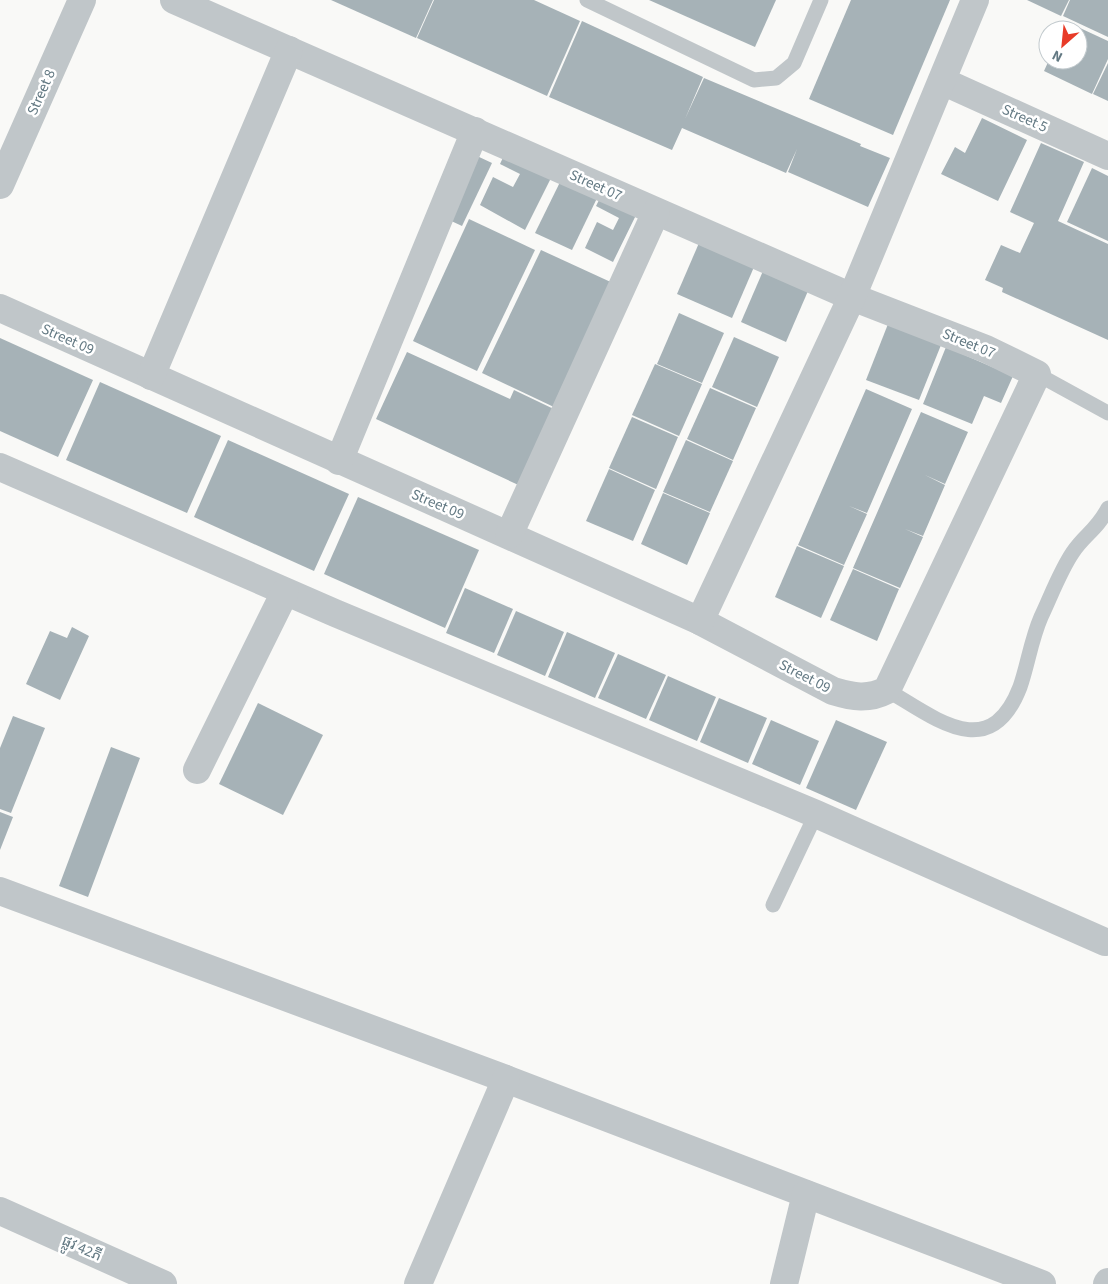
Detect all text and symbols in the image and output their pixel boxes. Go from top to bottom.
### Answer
north arrow [1038,20,1088,70]
text: N [1049,45,1066,67]
street label: Street 8 [22,66,61,118]
street label: Street 5 [999,99,1051,138]
street label: Street 07 [566,165,625,206]
street label: Street 09 [38,319,97,360]
street label: Street 07 [939,323,998,364]
street label: Street 09 [408,484,467,525]
street label: Street 09 [775,654,834,698]
street label: ផ្លូវ 42ភី [57,1230,105,1269]

